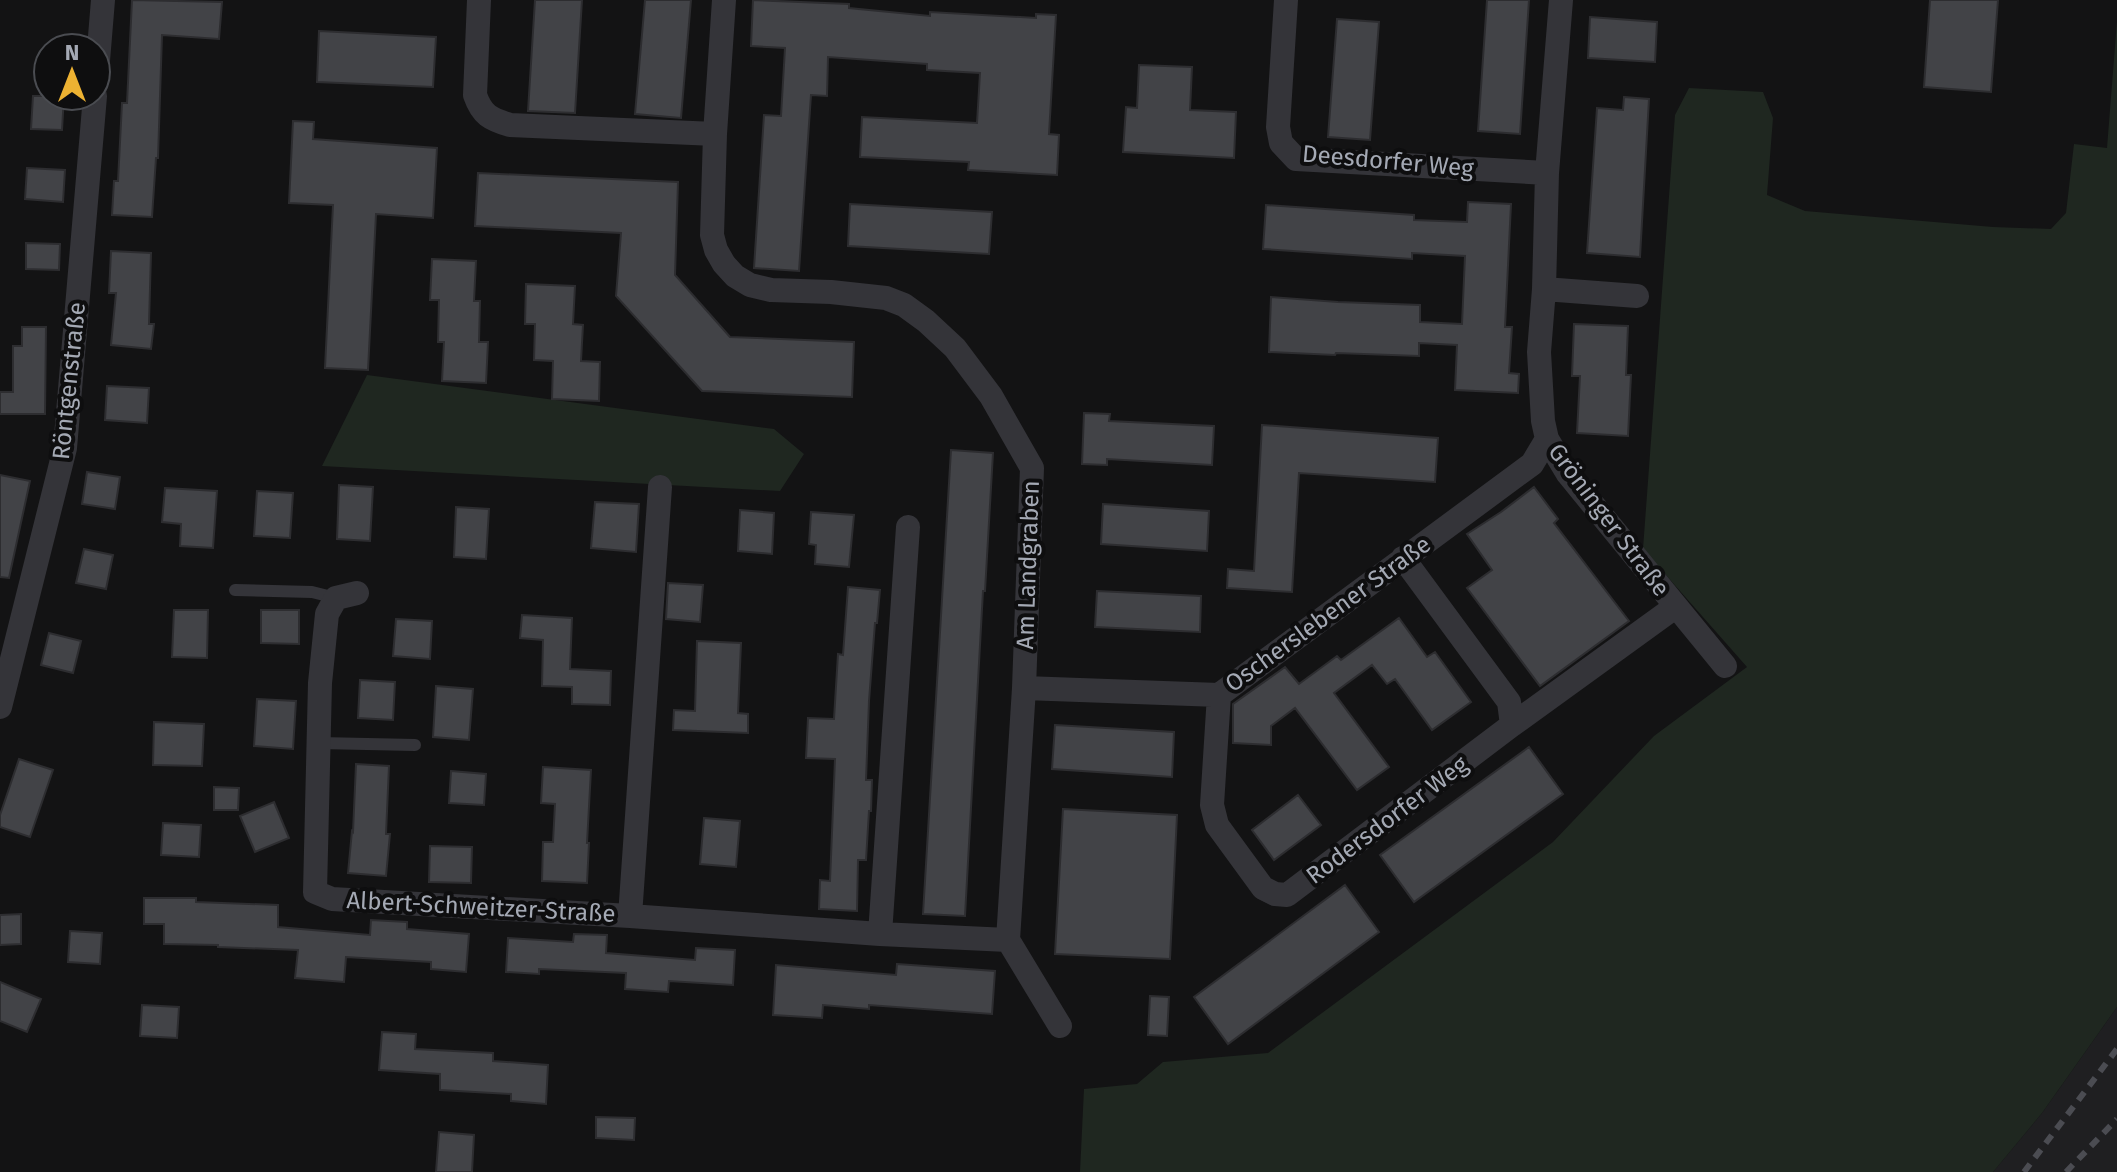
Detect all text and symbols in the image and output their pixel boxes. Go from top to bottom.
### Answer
north arrow [32,32,112,112]
text: N [65,39,79,66]
street label: Deesdorfer Weg [1301,140,1475,182]
street label: Röntgenstraße [47,301,91,461]
street label: Gröninger Straße [1542,438,1676,602]
street label: Am Landgraben [1011,480,1045,650]
street label: Oscherslebener Straße [1220,530,1436,698]
street label: Rodersdorfer Weg [1301,750,1474,890]
street label: Albert-Schweitzer-Straße [346,886,616,928]

